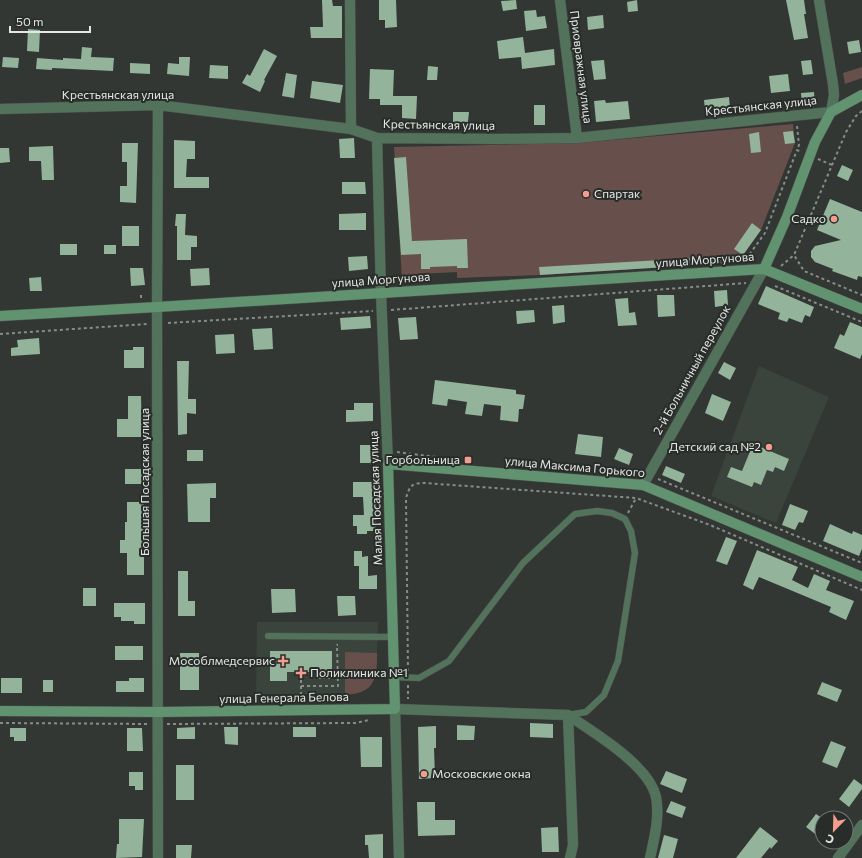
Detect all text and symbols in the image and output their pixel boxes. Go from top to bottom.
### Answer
scale bar [10,8,90,34]
street label: Приовражная улица [568,10,596,124]
text: 50 m [16,14,44,28]
street label: Крестьянская улица [62,87,174,101]
street label: Крестьянская улица [704,92,817,118]
street label: Крестьянская улица [383,116,495,132]
place label: Спартак [594,186,641,200]
marker: Спартак [581,189,591,199]
place label: Садко [791,211,826,225]
marker: Садко [829,214,839,224]
street label: улица Моргунова [655,249,755,269]
street label: улица Моргунова [331,269,431,289]
street label: 2-й Больничный переулок [650,302,733,437]
street label: Большая Посадская улица [137,408,151,556]
street label: Малая Посадская улица [366,430,384,566]
place label: Детский сад №2 [669,439,761,453]
marker: Детский сад №2 [764,442,774,452]
place label: Горбольница [386,452,460,466]
street label: улица Максима Горького [504,453,646,479]
marker: Горбольница [463,455,473,465]
place label: Мособлмедсервис [169,653,275,667]
marker: Мособлмедсервис [278,656,288,666]
place label: Поликлиника №1 [310,665,408,679]
marker: Поликлиника №1 [295,667,307,679]
street label: улица Генерала Белова [219,689,349,705]
place label: Московские окна [432,766,531,780]
marker: Московские окна [419,769,429,779]
north arrow [814,810,854,850]
text: С [823,832,836,847]

